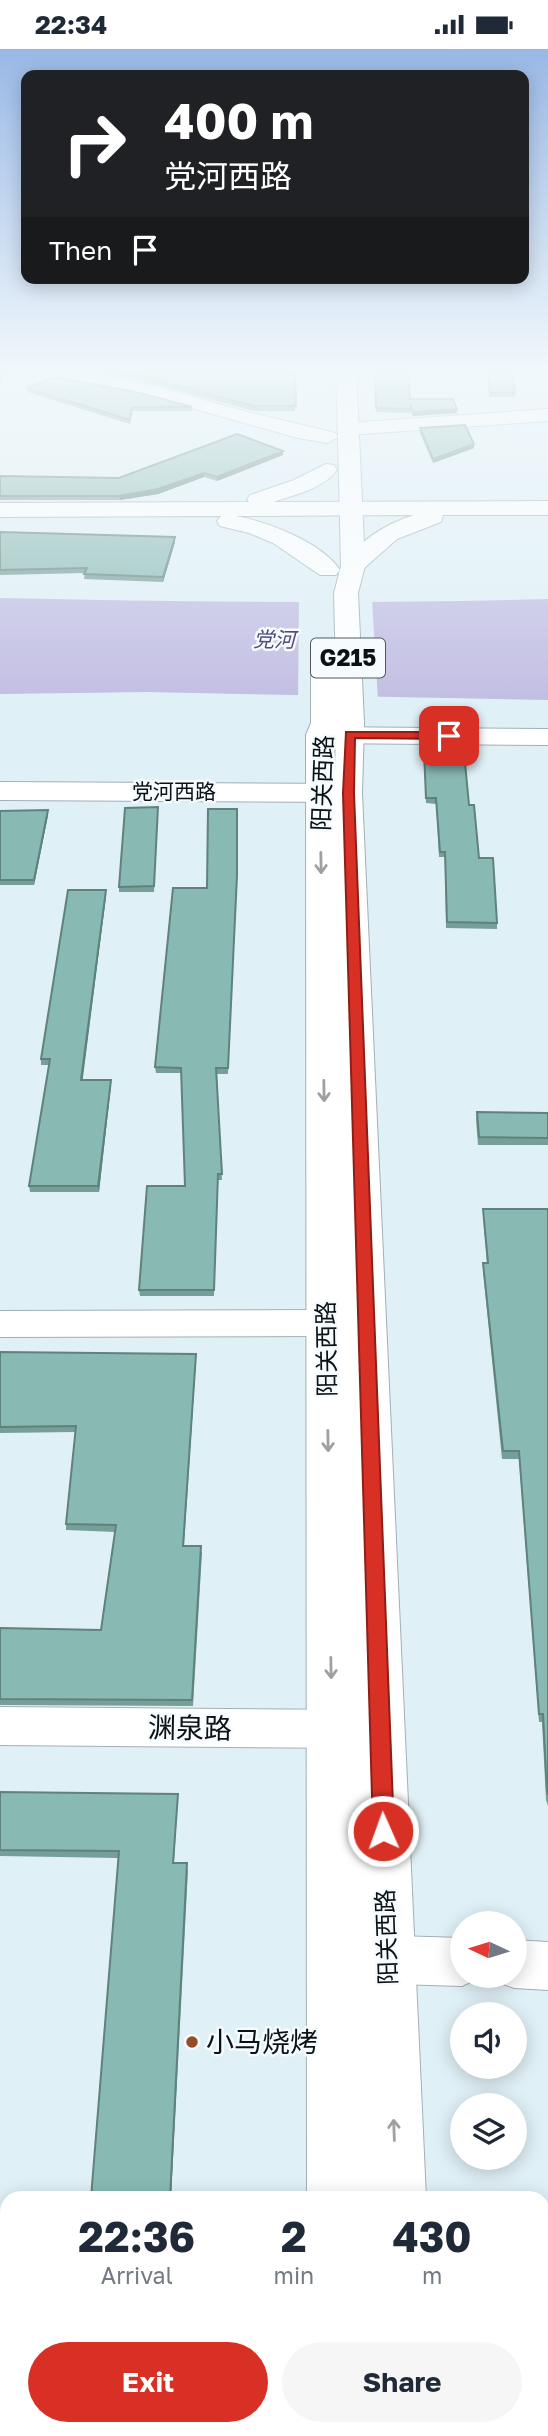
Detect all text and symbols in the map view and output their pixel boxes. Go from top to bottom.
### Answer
text: 22:34 [35,9,107,40]
text: 400 m [164,91,313,150]
icon: right [49,98,140,189]
text: 党河西路 [164,157,292,195]
icon: arrive [126,231,164,269]
text: Then [49,235,112,266]
water label: 党河 [253,626,299,652]
road number: G215 [311,639,385,677]
pin [419,706,479,766]
icon: arrive [430,717,468,755]
street label: 阳关西路 [305,734,338,831]
street label: 党河西路 [132,778,216,804]
one-way arrow [314,852,328,875]
one-way arrow [317,1079,331,1102]
street label: 阳关西路 [310,1301,341,1397]
one-way arrow [321,1429,335,1452]
one-way arrow [324,1657,338,1680]
street label: 渊泉路 [148,1710,232,1745]
position arrow [346,1794,420,1868]
street label: 阳关西路 [369,1889,402,1986]
north arrow [450,1911,527,1988]
map controls [450,1911,527,2170]
button: sound [450,2002,527,2079]
place label: 小马烧烤 [206,2025,318,2058]
marker: 小马烧烤 [184,2034,200,2050]
button: layers [450,2093,527,2170]
one-way arrow [387,2119,400,2142]
text: 22:36 [78,2211,195,2261]
text: 2 [281,2211,307,2261]
text: 430 [393,2211,472,2261]
text: Arrival [101,2261,173,2289]
text: min [274,2261,314,2289]
text: m [422,2261,442,2289]
button: Exit [28,2342,268,2422]
button: Share [282,2342,522,2422]

